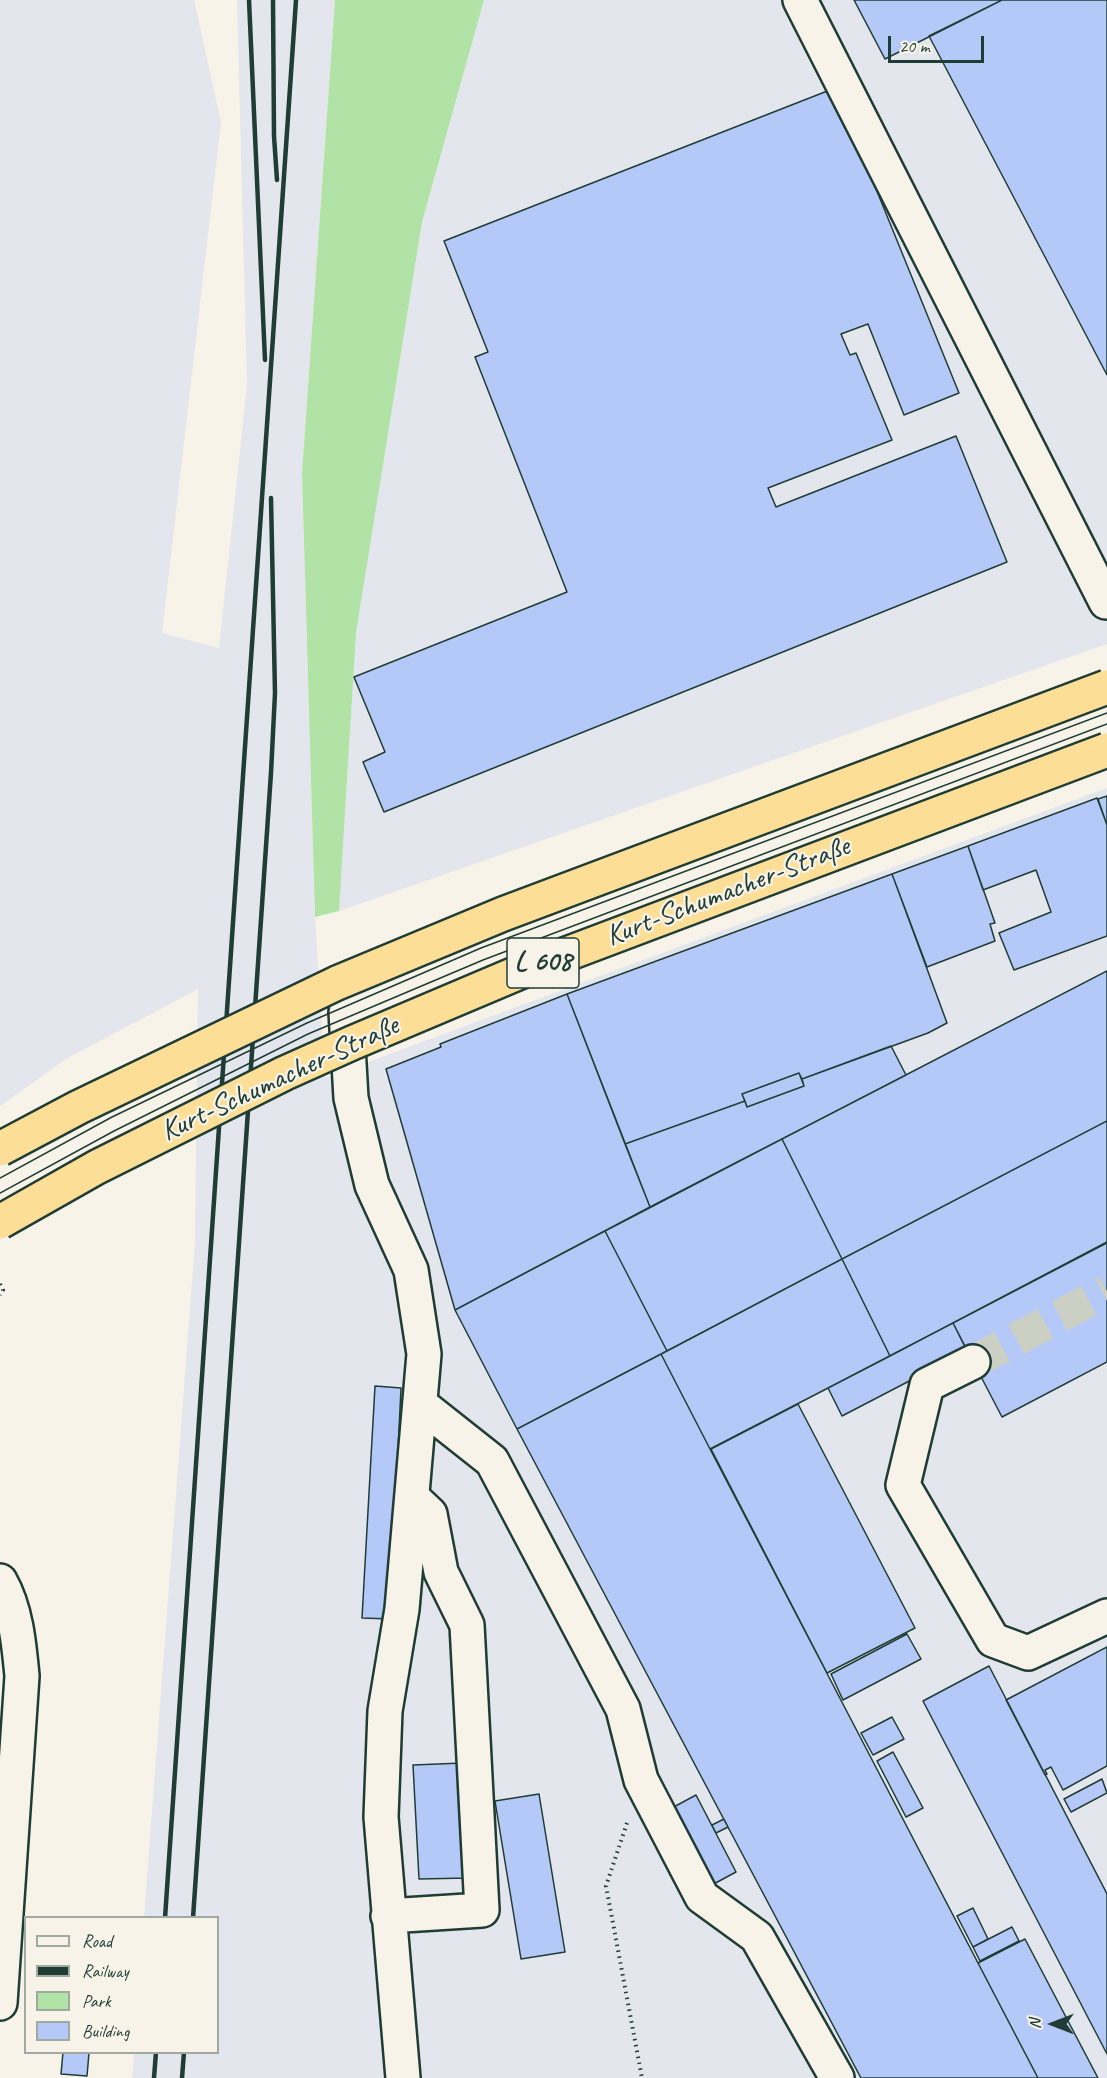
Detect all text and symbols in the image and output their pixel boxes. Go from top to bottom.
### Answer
scale bar [891,24,987,62]
text: 20 m [899,35,930,57]
street label: Kurt-Schumacher-Straße [601,829,855,955]
road number: L 608 [507,938,579,988]
street label: Kurt-Schumacher-Straße [155,1008,405,1150]
legend [24,1916,219,2054]
text: Road [82,1930,112,1952]
text: Railway [82,1960,129,1982]
text: Park [82,1990,111,2012]
north arrow [1023,1994,1083,2054]
text: N [1025,2019,1045,2029]
text: Building [82,2020,129,2042]

